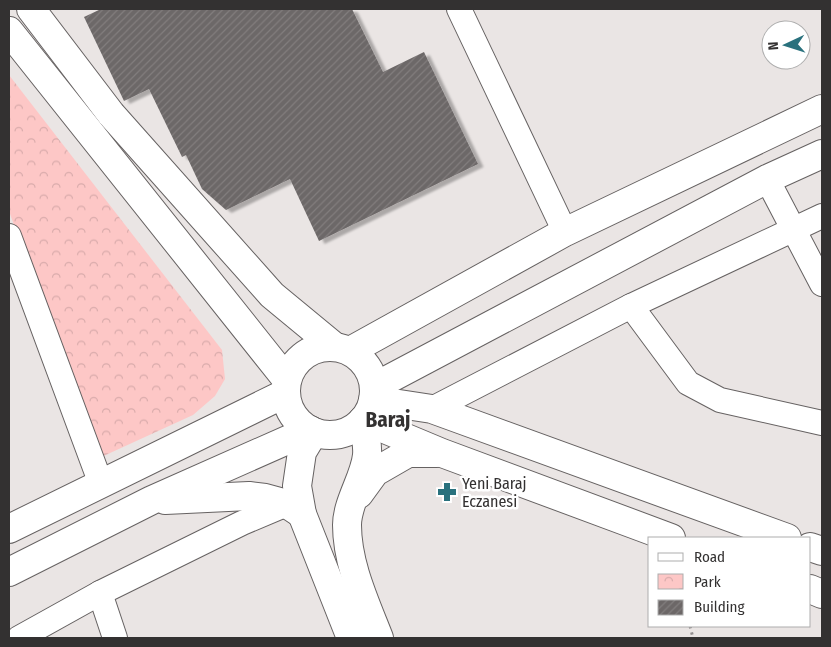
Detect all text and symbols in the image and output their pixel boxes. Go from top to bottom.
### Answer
north arrow [761,20,811,70]
text: N [765,41,782,51]
district label: Baraj [366,407,410,433]
place label: Yeni Baraj Eczanesi [462,474,527,511]
pharmacy icon: Yeni Baraj Eczanesi [436,481,458,503]
legend [648,537,811,627]
text: Road [694,548,725,566]
text: Park [694,573,721,591]
text: Building [694,598,745,616]

